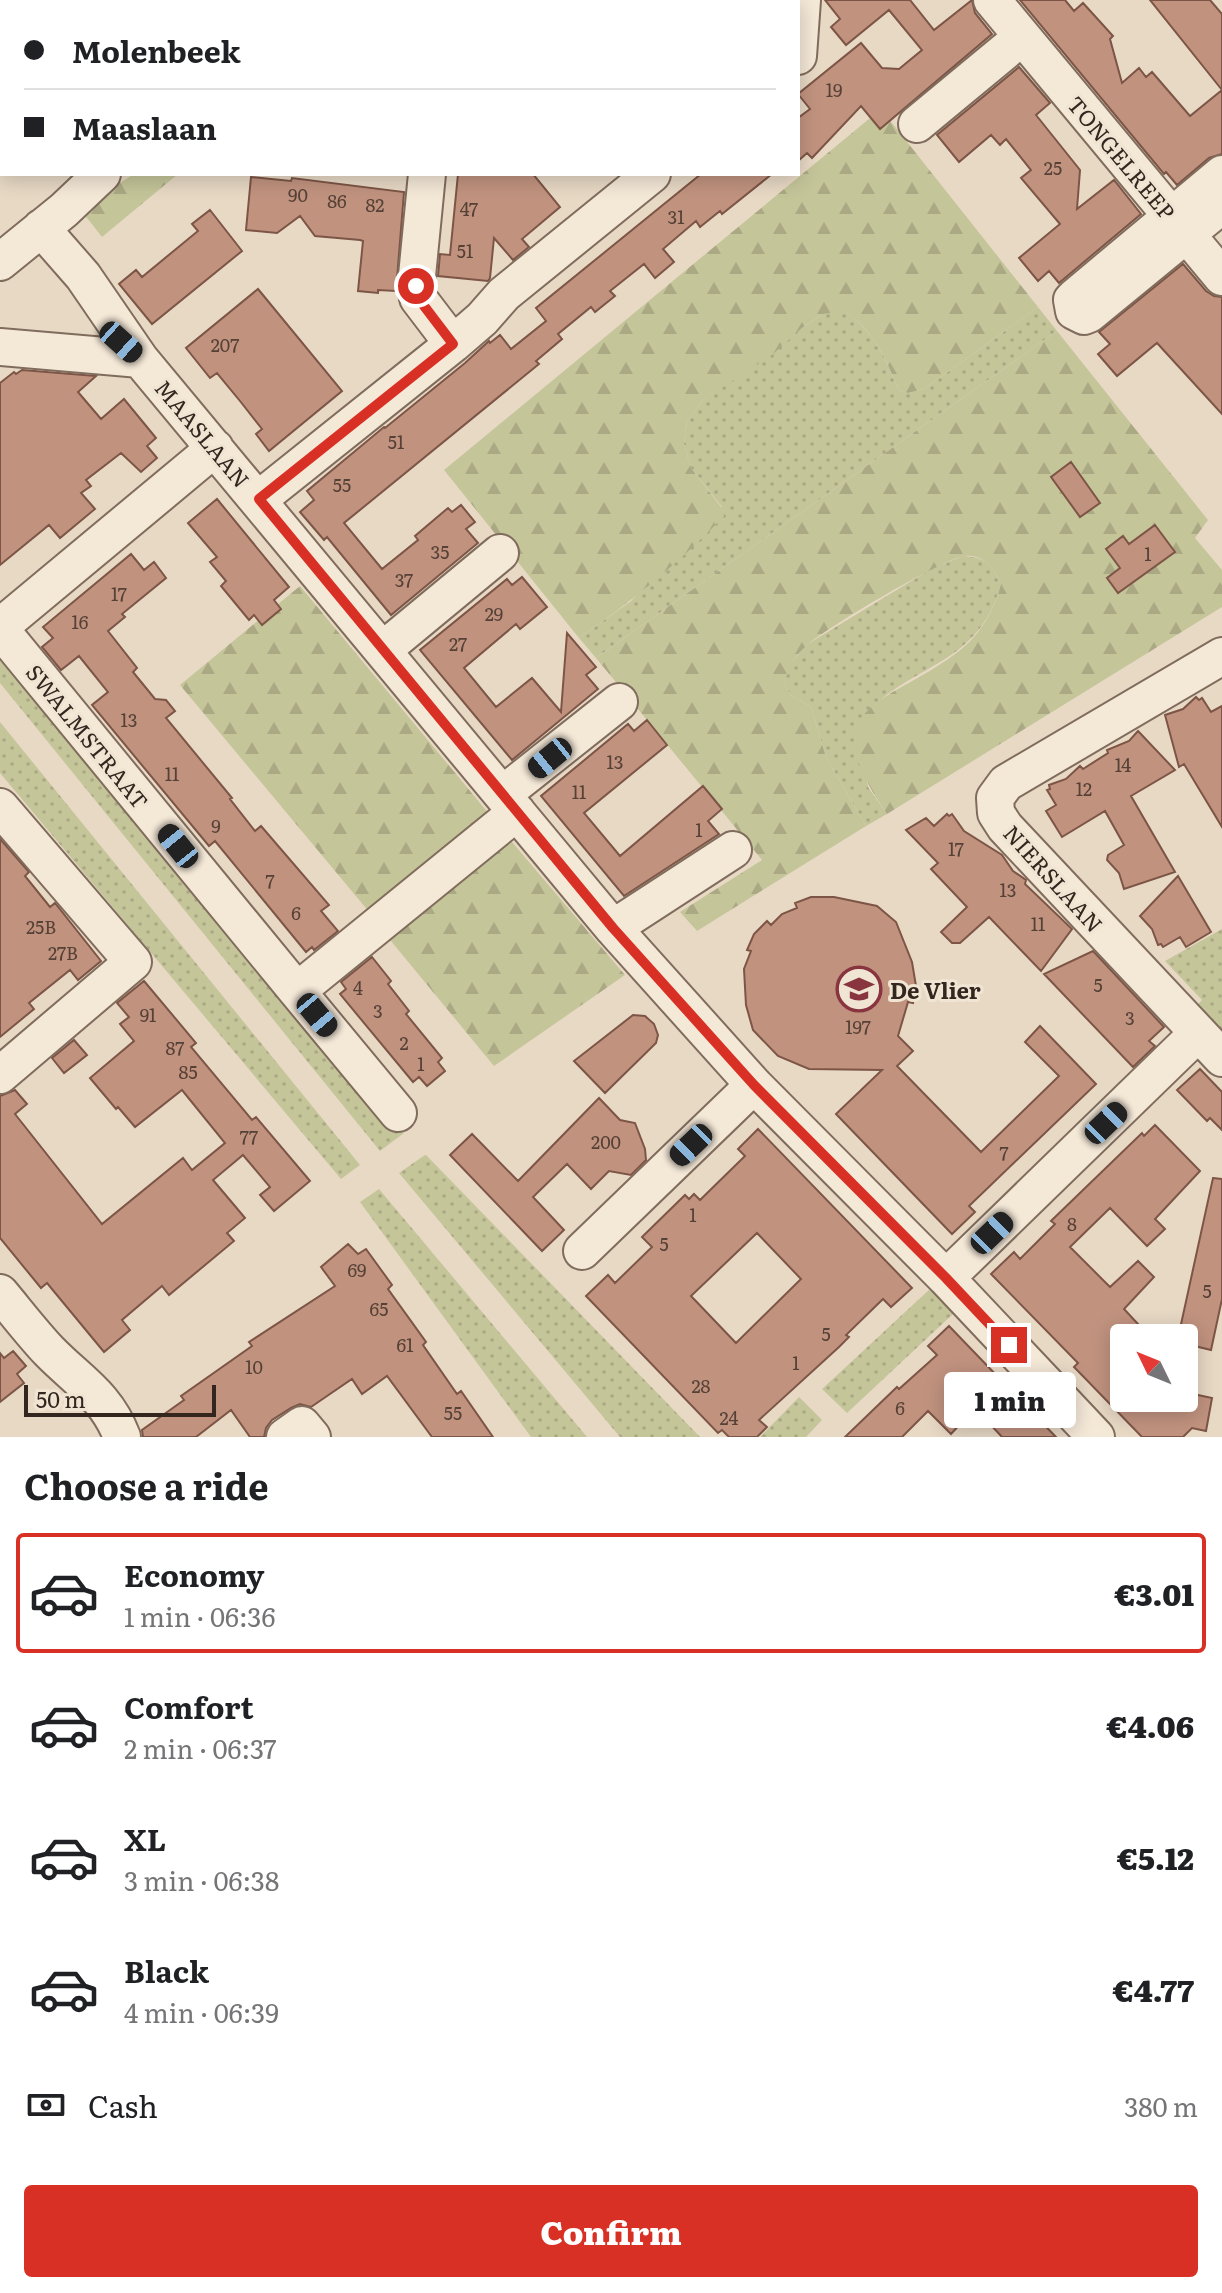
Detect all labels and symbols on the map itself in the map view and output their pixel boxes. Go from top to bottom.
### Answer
house number: 19 [826,76,842,103]
street label: TONGELREEP [1060,88,1184,226]
house number: 25 [1044,154,1062,181]
house number: 90 [288,181,308,208]
house number: 86 [327,187,347,214]
house number: 82 [366,191,384,218]
house number: 47 [460,195,478,222]
house number: 31 [667,203,685,230]
house number: 51 [457,237,473,264]
route start [398,268,434,304]
car [95,317,147,367]
house number: 207 [211,331,239,358]
street label: MAASLAAN [148,372,258,494]
house number: 51 [388,428,404,455]
house number: 55 [333,471,351,498]
house number: 35 [431,538,449,565]
house number: 1 [1144,540,1152,567]
house number: 37 [395,566,413,593]
house number: 17 [111,580,127,607]
house number: 29 [485,600,503,627]
house number: 16 [72,608,89,635]
house number: 27 [449,630,467,657]
street label: SWALMSTRAAT [19,656,157,816]
house number: 13 [120,706,138,733]
car [524,734,576,782]
house number: 13 [606,748,624,775]
house number: 14 [1115,751,1131,778]
house number: 11 [165,760,179,787]
house number: 12 [1076,775,1092,802]
house number: 11 [572,778,586,805]
house number: 9 [211,812,221,839]
house number: 1 [695,816,703,843]
street label: NIERSLAAN [997,817,1111,939]
car [154,820,202,872]
house number: 17 [948,835,964,862]
house number: 7 [265,867,275,894]
house number: 13 [999,876,1017,903]
house number: 6 [291,899,301,926]
house number: 11 [1031,910,1045,937]
house number: 25B [26,913,56,940]
house number: 27B [48,939,78,966]
school or university icon: De Vlier [835,965,883,1013]
house number: 5 [1093,971,1103,998]
place label: De Vlier [890,973,981,1006]
house number: 4 [353,974,363,1001]
car [292,989,342,1041]
house number: 3 [373,997,383,1024]
house number: 91 [140,1001,156,1028]
house number: 3 [1125,1004,1135,1031]
house number: 197 [845,1013,871,1040]
house number: 2 [399,1029,409,1056]
house number: 87 [166,1034,184,1061]
house number: 1 [417,1050,425,1077]
house number: 85 [178,1058,198,1085]
car [1080,1098,1132,1148]
car [665,1120,717,1170]
house number: 77 [240,1123,258,1150]
house number: 200 [591,1128,621,1155]
house number: 7 [999,1139,1009,1166]
house number: 1 [689,1201,697,1228]
car [966,1208,1018,1258]
house number: 8 [1067,1210,1077,1237]
house number: 5 [659,1230,669,1257]
house number: 69 [347,1256,367,1283]
house number: 5 [1202,1277,1212,1304]
house number: 65 [370,1295,388,1322]
house number: 5 [821,1320,831,1347]
north arrow [1110,1324,1198,1412]
route end [991,1327,1027,1363]
house number: 61 [397,1331,414,1358]
house number: 1 [792,1349,800,1376]
house number: 10 [245,1353,263,1380]
house number: 28 [691,1372,711,1399]
callout: 1 min [943,1373,1075,1429]
scale bar [24,1381,216,1417]
house number: 6 [895,1394,905,1421]
house number: 55 [444,1399,462,1426]
house number: 24 [719,1404,739,1431]

